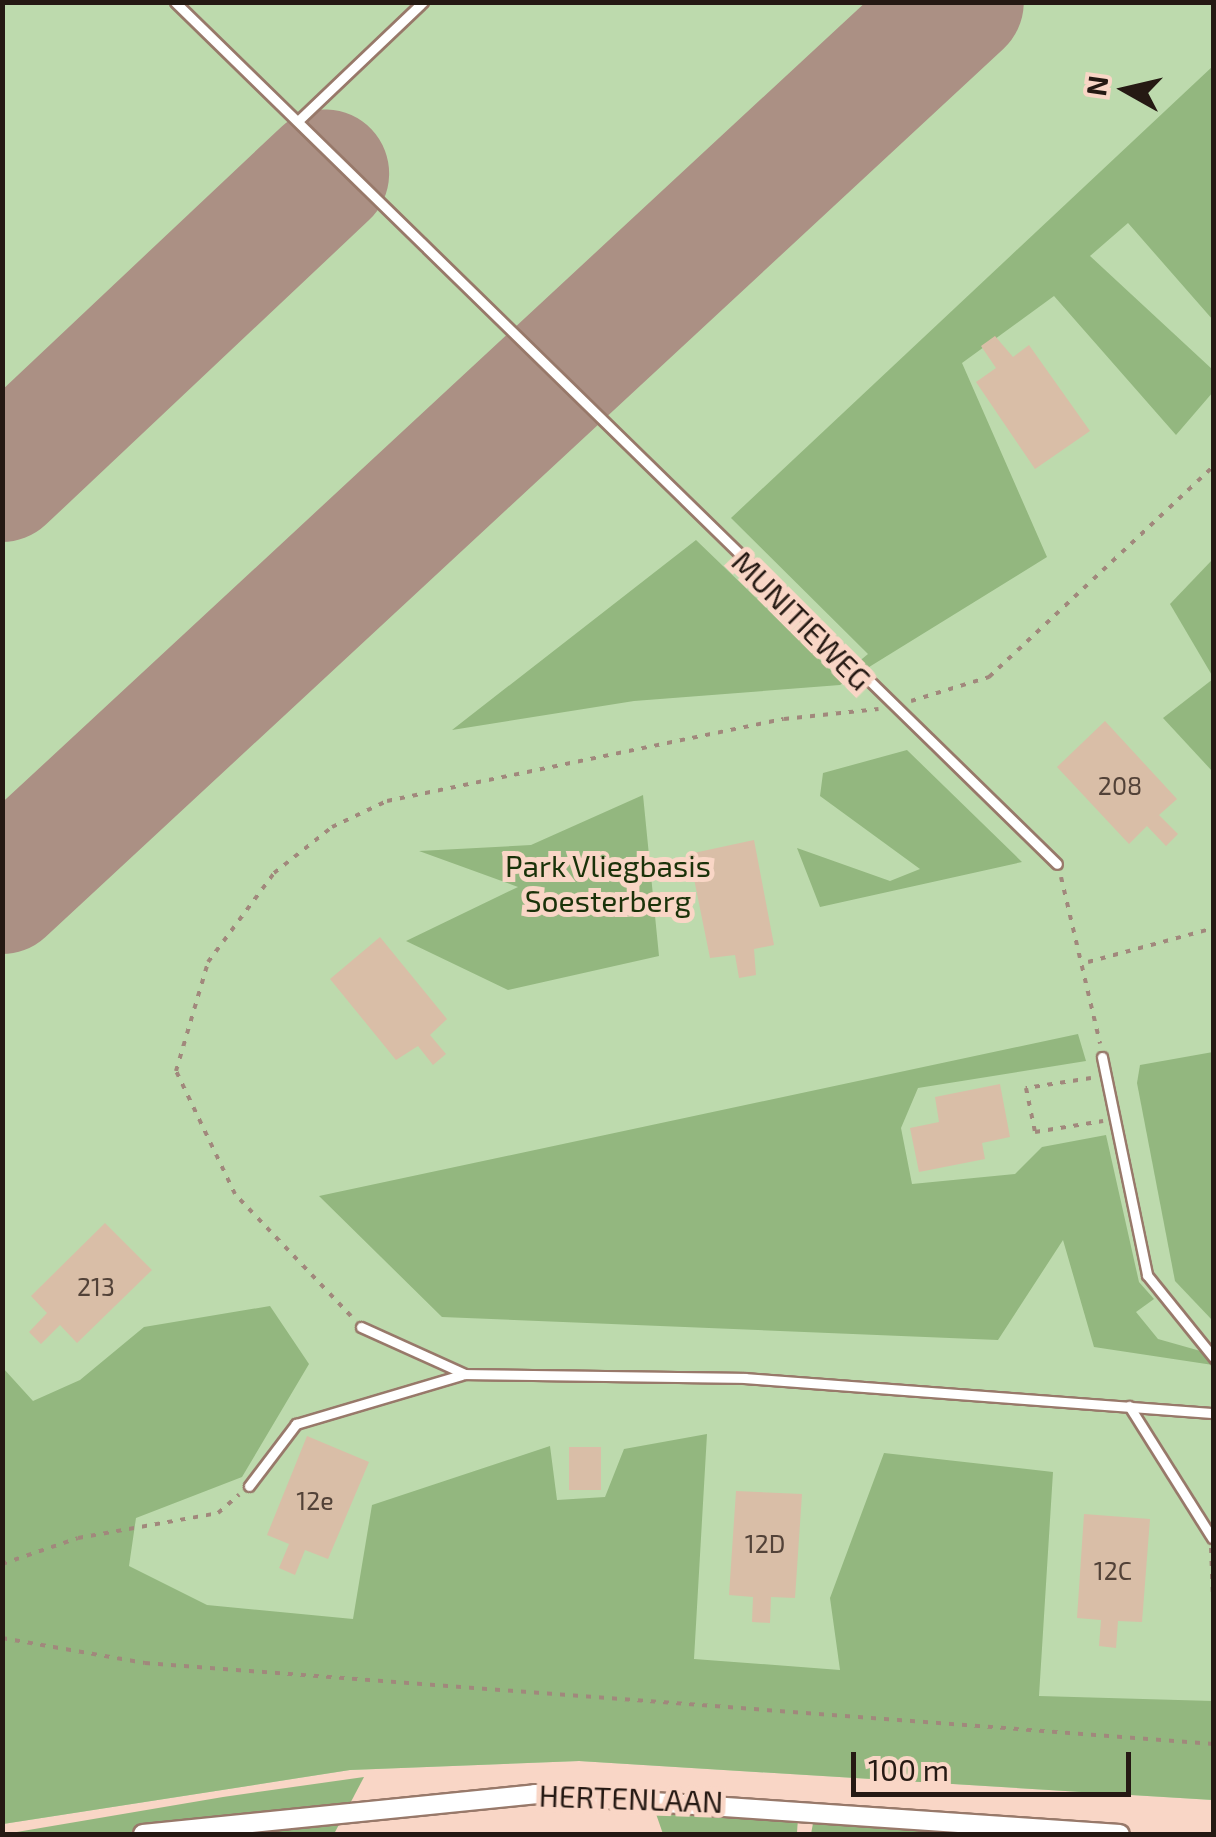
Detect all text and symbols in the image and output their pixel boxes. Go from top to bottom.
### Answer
north arrow [1076,40,1176,140]
text: N [1078,73,1115,98]
street label: MUNITIEWEG [725,543,879,697]
house number: 208 [1098,770,1142,800]
park label: Park Vliegbasis Soesterberg [505,847,711,918]
house number: 213 [77,1271,115,1301]
house number: 12e [296,1485,334,1515]
house number: 12D [745,1528,785,1558]
house number: 12C [1094,1555,1132,1585]
scale bar [856,1732,1136,1794]
text: 100 m [868,1751,949,1787]
street label: HERTENLAAN [538,1777,724,1819]

